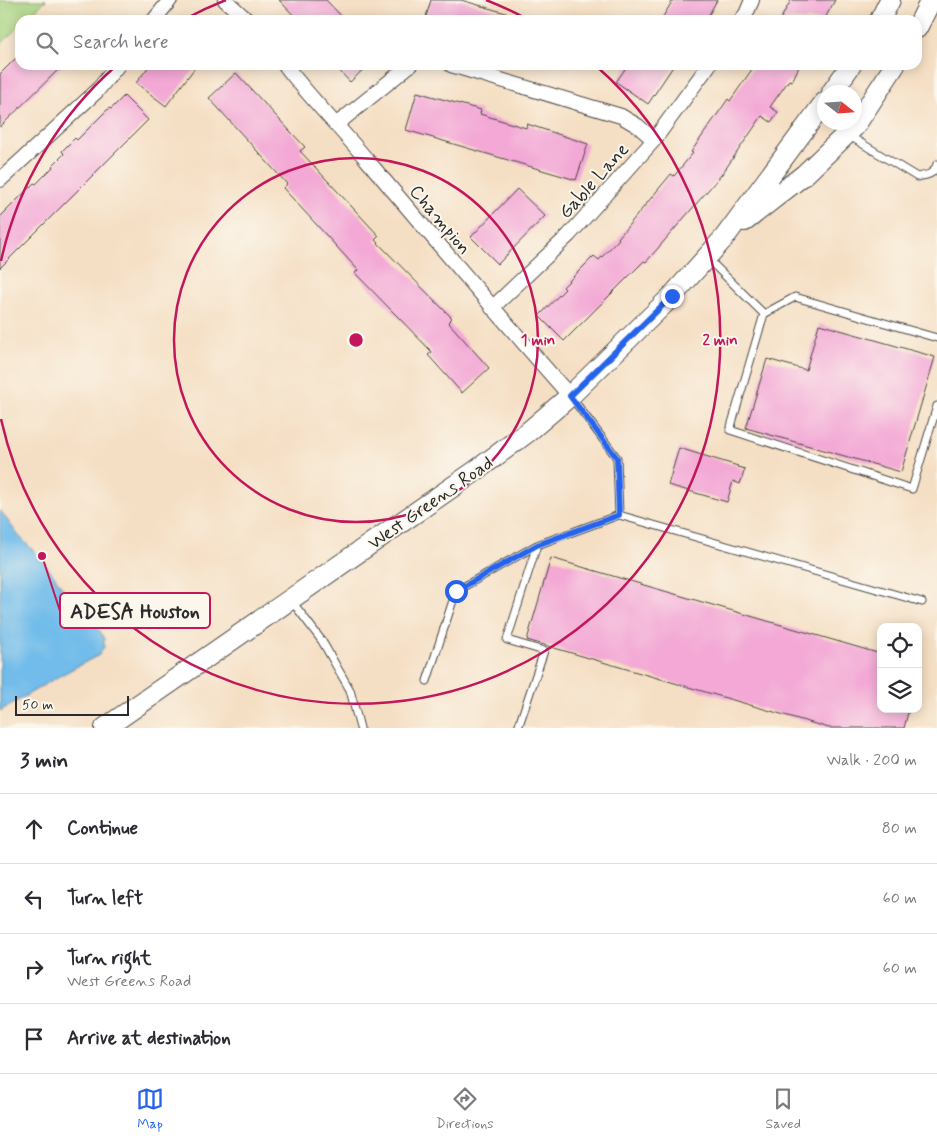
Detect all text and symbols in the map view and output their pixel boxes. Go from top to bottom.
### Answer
search box [15,15,922,70]
icon: search [33,29,61,57]
text: Search here [73,30,169,55]
north arrow [817,85,862,130]
street label: Gable Lane [553,138,635,224]
street label: Champion [403,180,476,260]
route end [661,285,684,308]
centre of rings [347,331,365,349]
text: 1 min [521,331,555,351]
text: 2 min [702,331,738,351]
street label: West Greens Road [363,451,498,556]
route start [445,580,468,603]
callout: ADESA Houston [60,593,210,628]
text: ADESA Houston [70,599,200,626]
map controls [877,623,922,713]
button: locate [877,623,922,668]
button: layers [877,668,922,713]
scale bar [15,693,129,716]
text: 50 m [22,696,53,714]
text: 3 min [20,747,68,775]
text: Walk · 200 m [826,750,917,771]
icon: ahead [20,815,48,843]
text: Continue [67,816,138,841]
text: 80 m [882,818,917,839]
icon: left [20,885,48,913]
text: Turn left [67,886,143,911]
text: 60 m [883,888,917,909]
text: Turn right [67,946,151,971]
icon: right [20,955,48,983]
text: 60 m [883,958,917,979]
text: West Greens Road [67,971,191,992]
icon: arrive [20,1025,48,1053]
text: Arrive at destination [67,1026,231,1051]
tab: Map [136,1085,164,1133]
tab: Directions [436,1085,494,1133]
tab: Saved [766,1085,801,1133]

